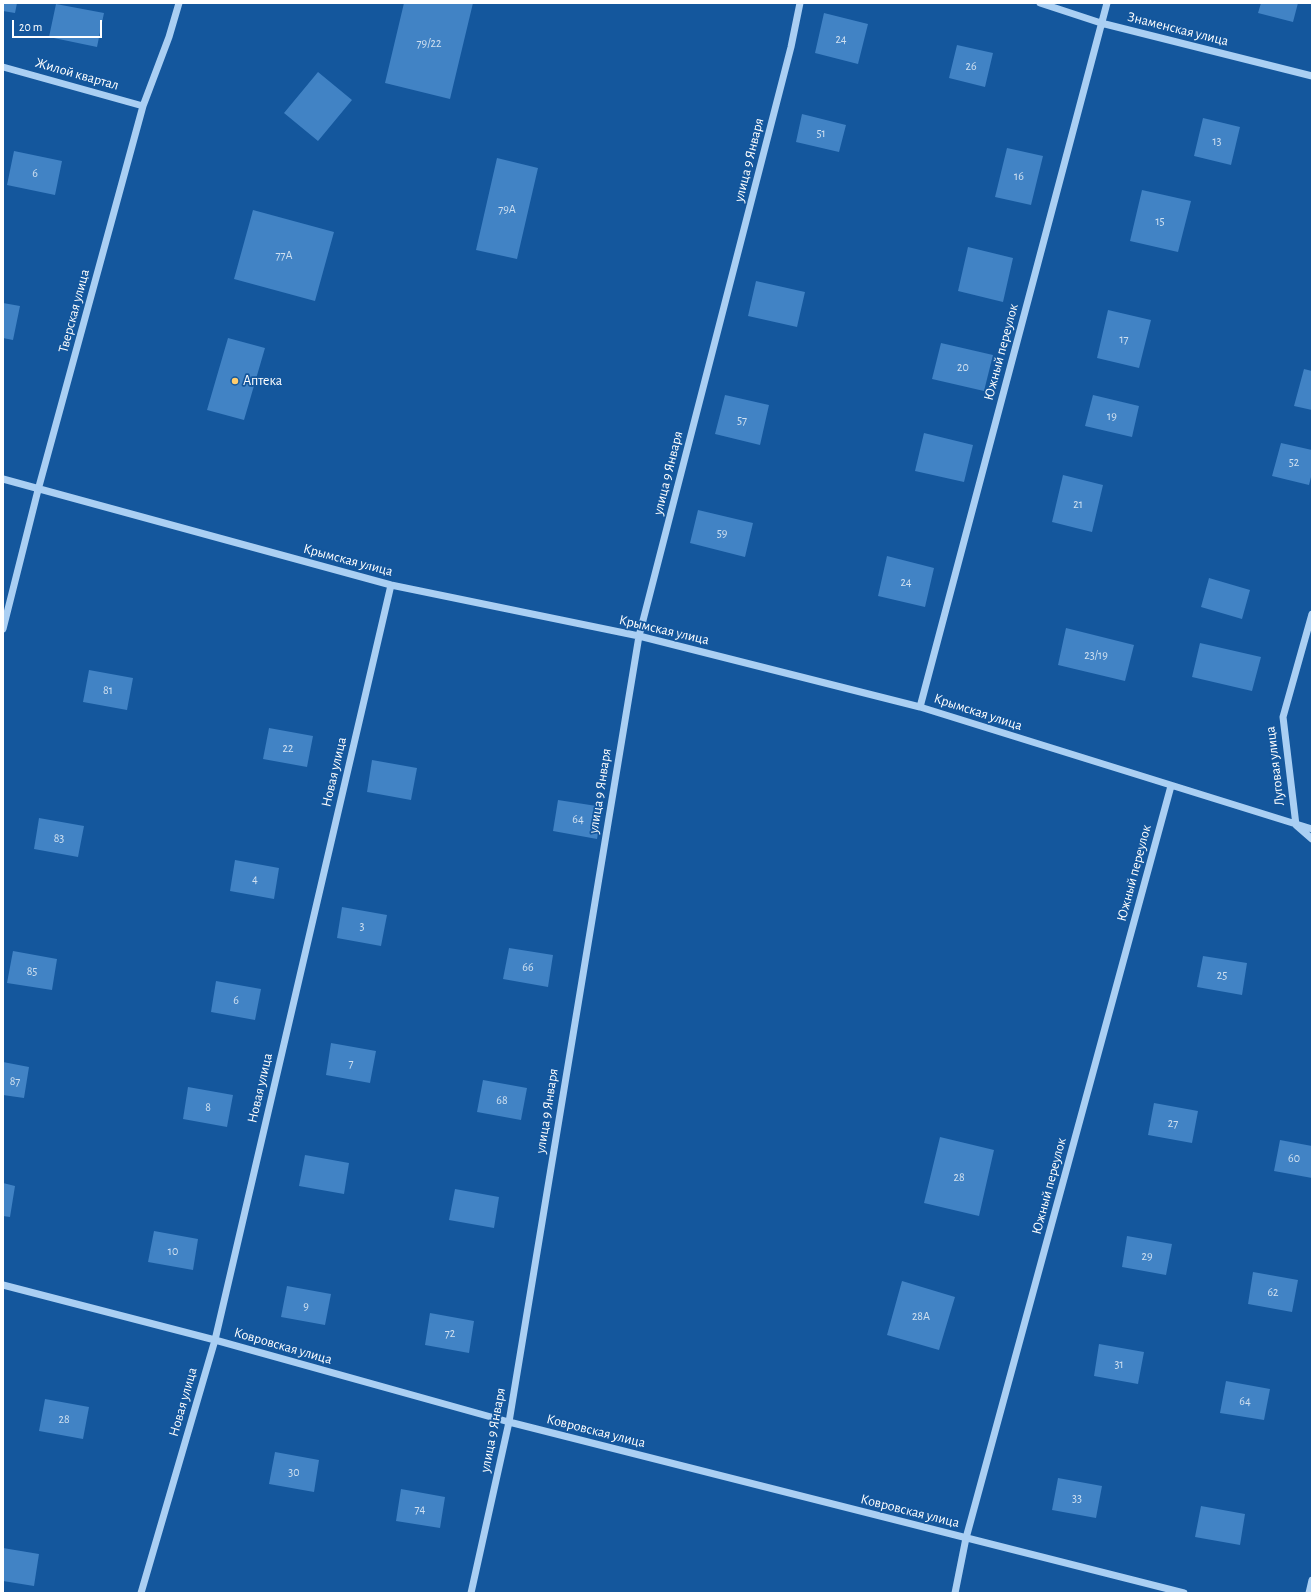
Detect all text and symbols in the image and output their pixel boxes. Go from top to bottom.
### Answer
street label: Знаменская улица [1126,8,1230,50]
scale bar [14,12,104,38]
text: 20 m [19,21,42,33]
house number: 24 [835,32,847,46]
house number: 79/22 [416,36,442,50]
street label: Жилой квартал [33,54,121,94]
house number: 26 [965,59,977,73]
street label: улица 9 Января [730,116,768,204]
house number: 51 [816,126,826,140]
house number: 13 [1212,134,1222,148]
house number: 6 [32,166,38,180]
house number: 16 [1014,169,1024,183]
house number: 79А [498,202,516,216]
house number: 15 [1155,214,1165,228]
house number: 77А [275,248,293,262]
street label: Тверская улица [55,267,93,355]
street label: Южный переулок [980,302,1022,402]
house number: 17 [1119,332,1129,346]
house number: 20 [957,360,969,374]
place label: Аптека [243,373,282,389]
marker: Аптека [230,376,240,386]
house number: 19 [1107,409,1117,423]
house number: 57 [737,413,747,427]
street label: улица 9 Января [649,429,687,517]
house number: 52 [1289,455,1299,469]
house number: 21 [1073,497,1083,511]
house number: 59 [717,526,727,540]
street label: Крымская улица [301,540,395,580]
house number: 24 [900,575,912,589]
street label: Крымская улица [617,611,711,649]
house number: 23/19 [1084,648,1108,662]
house number: 81 [103,683,113,697]
street label: Крымская улица [932,690,1024,734]
street label: Луговая улица [1262,725,1288,807]
street label: Новая улица [318,735,350,809]
house number: 22 [283,741,293,755]
street label: улица 9 Января [585,747,615,835]
house number: 64 [572,812,584,826]
street label: Южный переулок [1113,823,1155,923]
house number: 83 [54,831,64,845]
house number: 4 [252,872,258,886]
house number: 3 [360,919,364,933]
house number: 66 [522,960,534,974]
house number: 85 [27,964,37,978]
house number: 25 [1217,968,1227,982]
house number: 6 [233,993,239,1007]
street label: Новая улица [244,1051,276,1125]
house number: 7 [348,1056,354,1070]
street label: улица 9 Января [532,1067,562,1155]
house number: 87 [10,1074,20,1088]
house number: 68 [496,1093,508,1107]
house number: 8 [205,1100,211,1114]
house number: 27 [1168,1116,1178,1130]
street label: Южный переулок [1028,1136,1070,1236]
house number: 60 [1288,1151,1300,1165]
house number: 28 [953,1170,965,1184]
house number: 10 [168,1244,178,1258]
house number: 29 [1141,1249,1153,1263]
house number: 62 [1267,1285,1279,1299]
house number: 9 [303,1299,309,1313]
house number: 28А [912,1309,930,1323]
street label: Ковровская улица [232,1324,334,1368]
house number: 72 [445,1326,455,1340]
house number: 31 [1114,1357,1124,1371]
street label: Новая улица [165,1365,201,1439]
street label: улица 9 Января [477,1386,509,1474]
house number: 64 [1239,1394,1251,1408]
street label: Ковровская улица [545,1411,647,1451]
house number: 28 [58,1412,70,1426]
house number: 30 [288,1465,300,1479]
street label: Ковровская улица [859,1491,961,1531]
house number: 33 [1072,1491,1082,1505]
house number: 74 [415,1502,425,1516]

